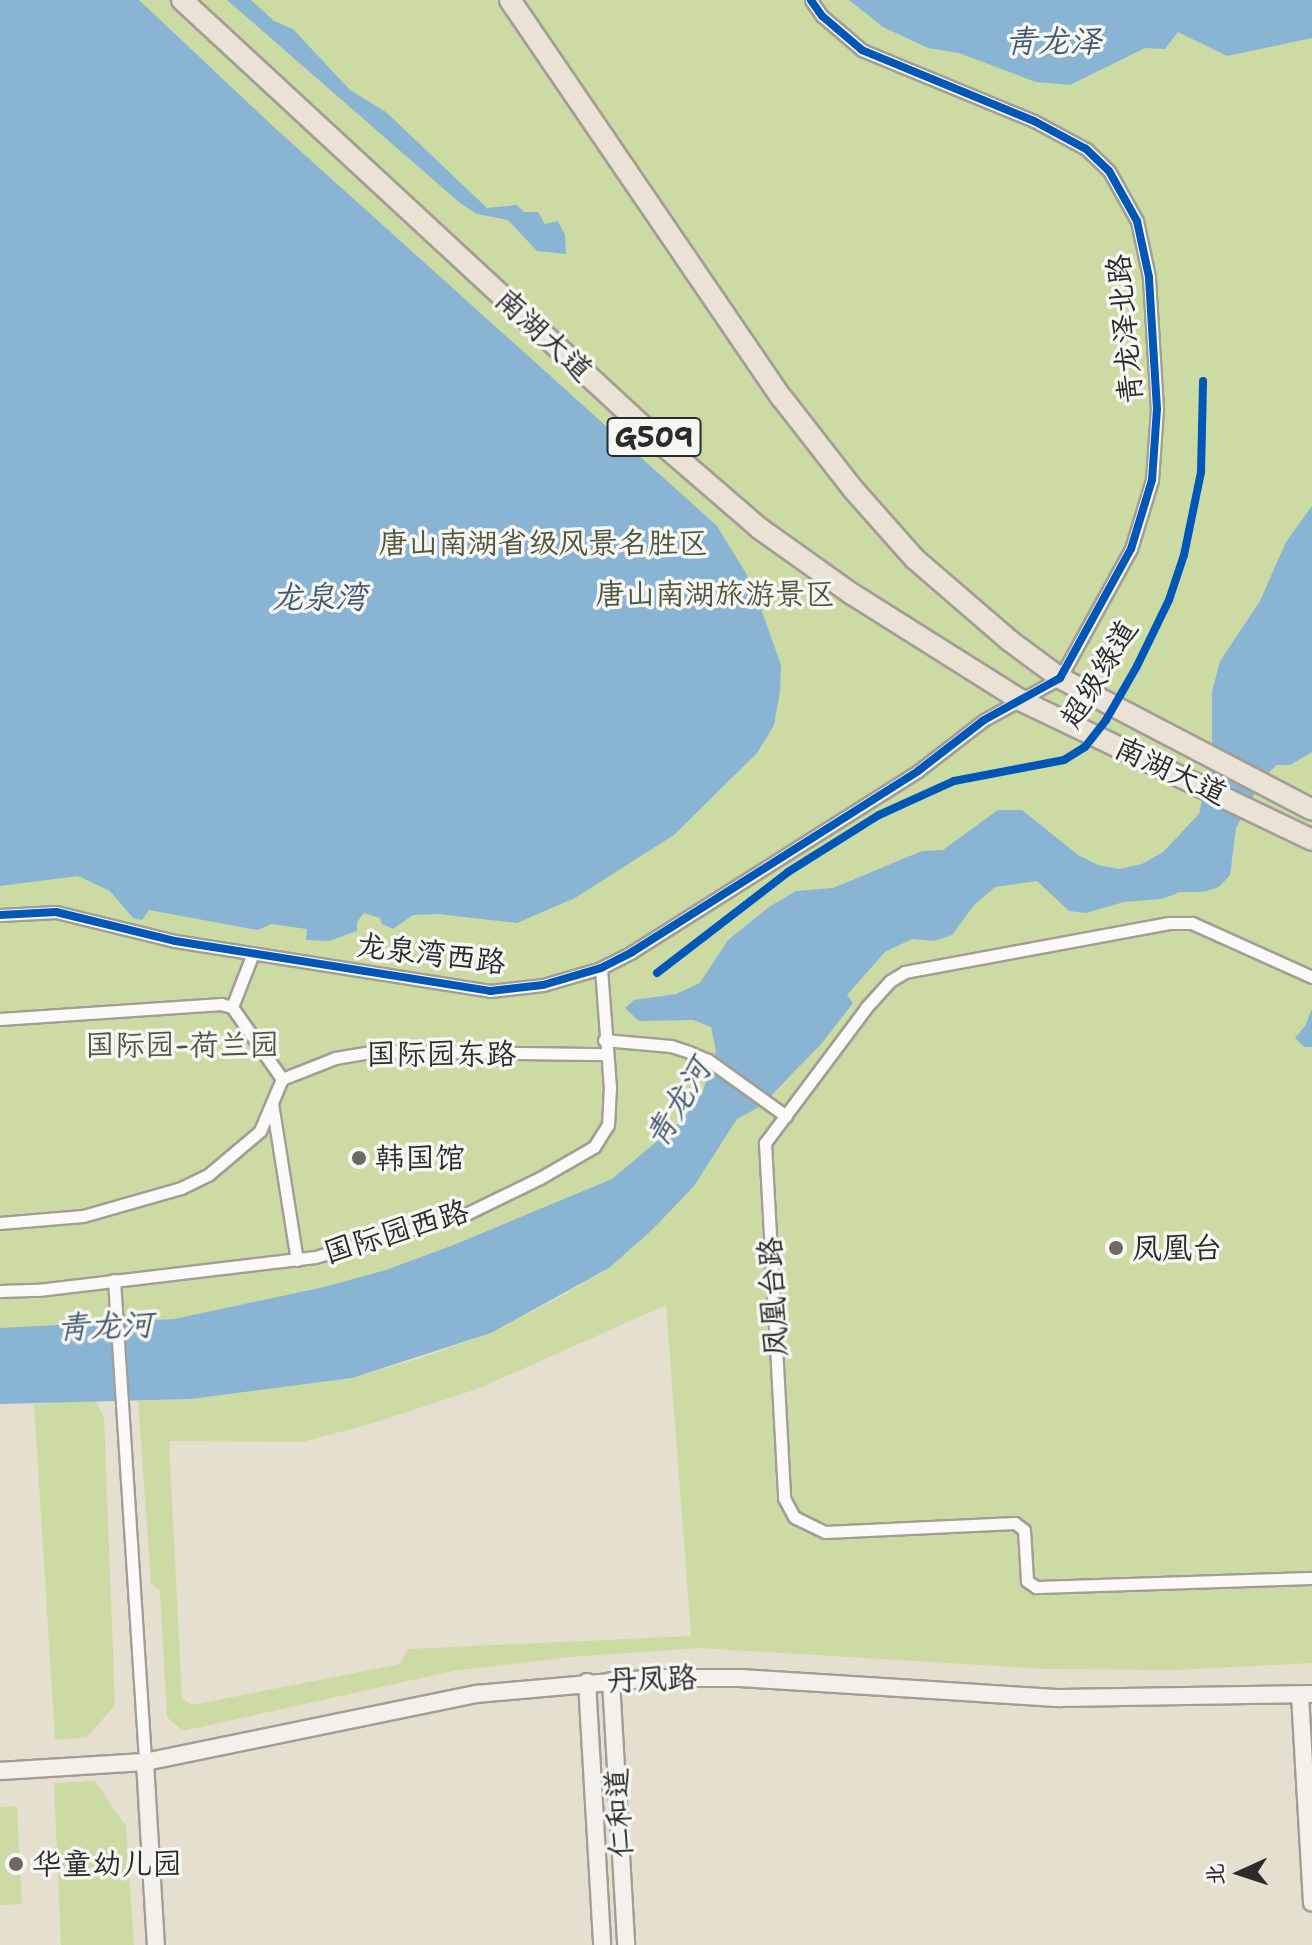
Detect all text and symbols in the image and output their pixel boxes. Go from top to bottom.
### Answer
water label: 青龙泽 [1005,22,1101,60]
street label: 青龙泽北路 [1101,253,1149,405]
street label: 南湖大道 [488,281,600,389]
road number: G509 [606,413,702,461]
park label: 唐山南湖省级风景名胜区 [378,525,708,561]
park label: 唐山南湖旅游景区 [595,576,835,612]
water label: 龙泉湾 [271,578,367,616]
street label: 超级绿道 [1053,613,1145,735]
street label: 南湖大道 [1109,729,1233,813]
street label: 龙泉湾西路 [354,927,508,981]
park label: 国际园-荷兰园 [85,1027,279,1063]
street label: 国际园东路 [366,1036,516,1072]
water label: 青龙河 [637,1052,719,1154]
place label: 韩国馆 [375,1140,465,1176]
marker: 韩国馆 [350,1149,368,1167]
street label: 国际园西路 [319,1193,473,1271]
place label: 凤凰台 [1132,1230,1222,1266]
street label: 凤凰台路 [752,1236,794,1358]
marker: 凤凰台 [1107,1239,1125,1257]
water label: 青龙河 [56,1305,154,1347]
street label: 丹凤路 [606,1659,698,1699]
street label: 仁和道 [599,1767,639,1859]
north arrow [1200,1833,1280,1913]
place label: 华童幼儿园 [32,1846,182,1882]
marker: 华童幼儿园 [7,1855,25,1873]
text: 北 [1200,1863,1231,1886]

